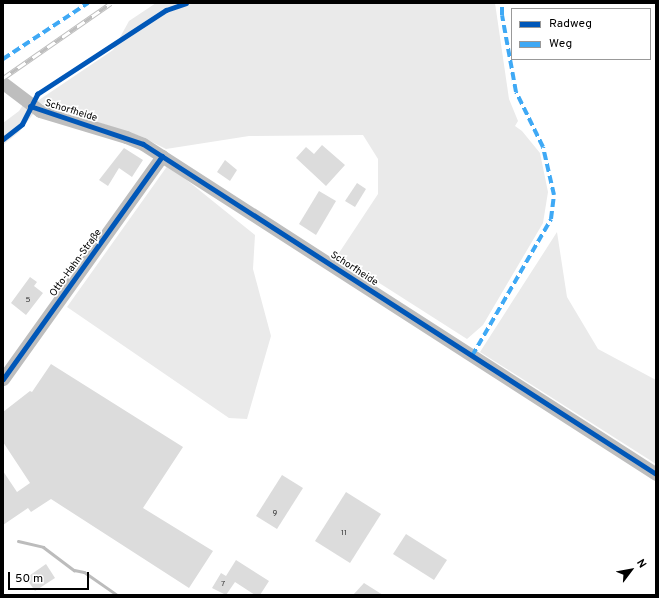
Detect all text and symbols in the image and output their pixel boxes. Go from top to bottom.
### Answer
legend [511,8,651,60]
text: Radweg [549,16,592,32]
text: Weg [549,36,572,52]
street label: Schorfheide [43,97,99,125]
street label: Otto-Hahn-Straße [47,227,105,299]
street label: Schorfheide [328,249,380,289]
house number: 5 [26,296,30,306]
house number: 9 [273,509,277,519]
house number: 11 [341,529,347,539]
north arrow [611,550,651,590]
text: N [633,557,649,571]
scale bar [10,564,91,590]
text: 50 m [15,571,43,587]
house number: 7 [221,580,225,590]

